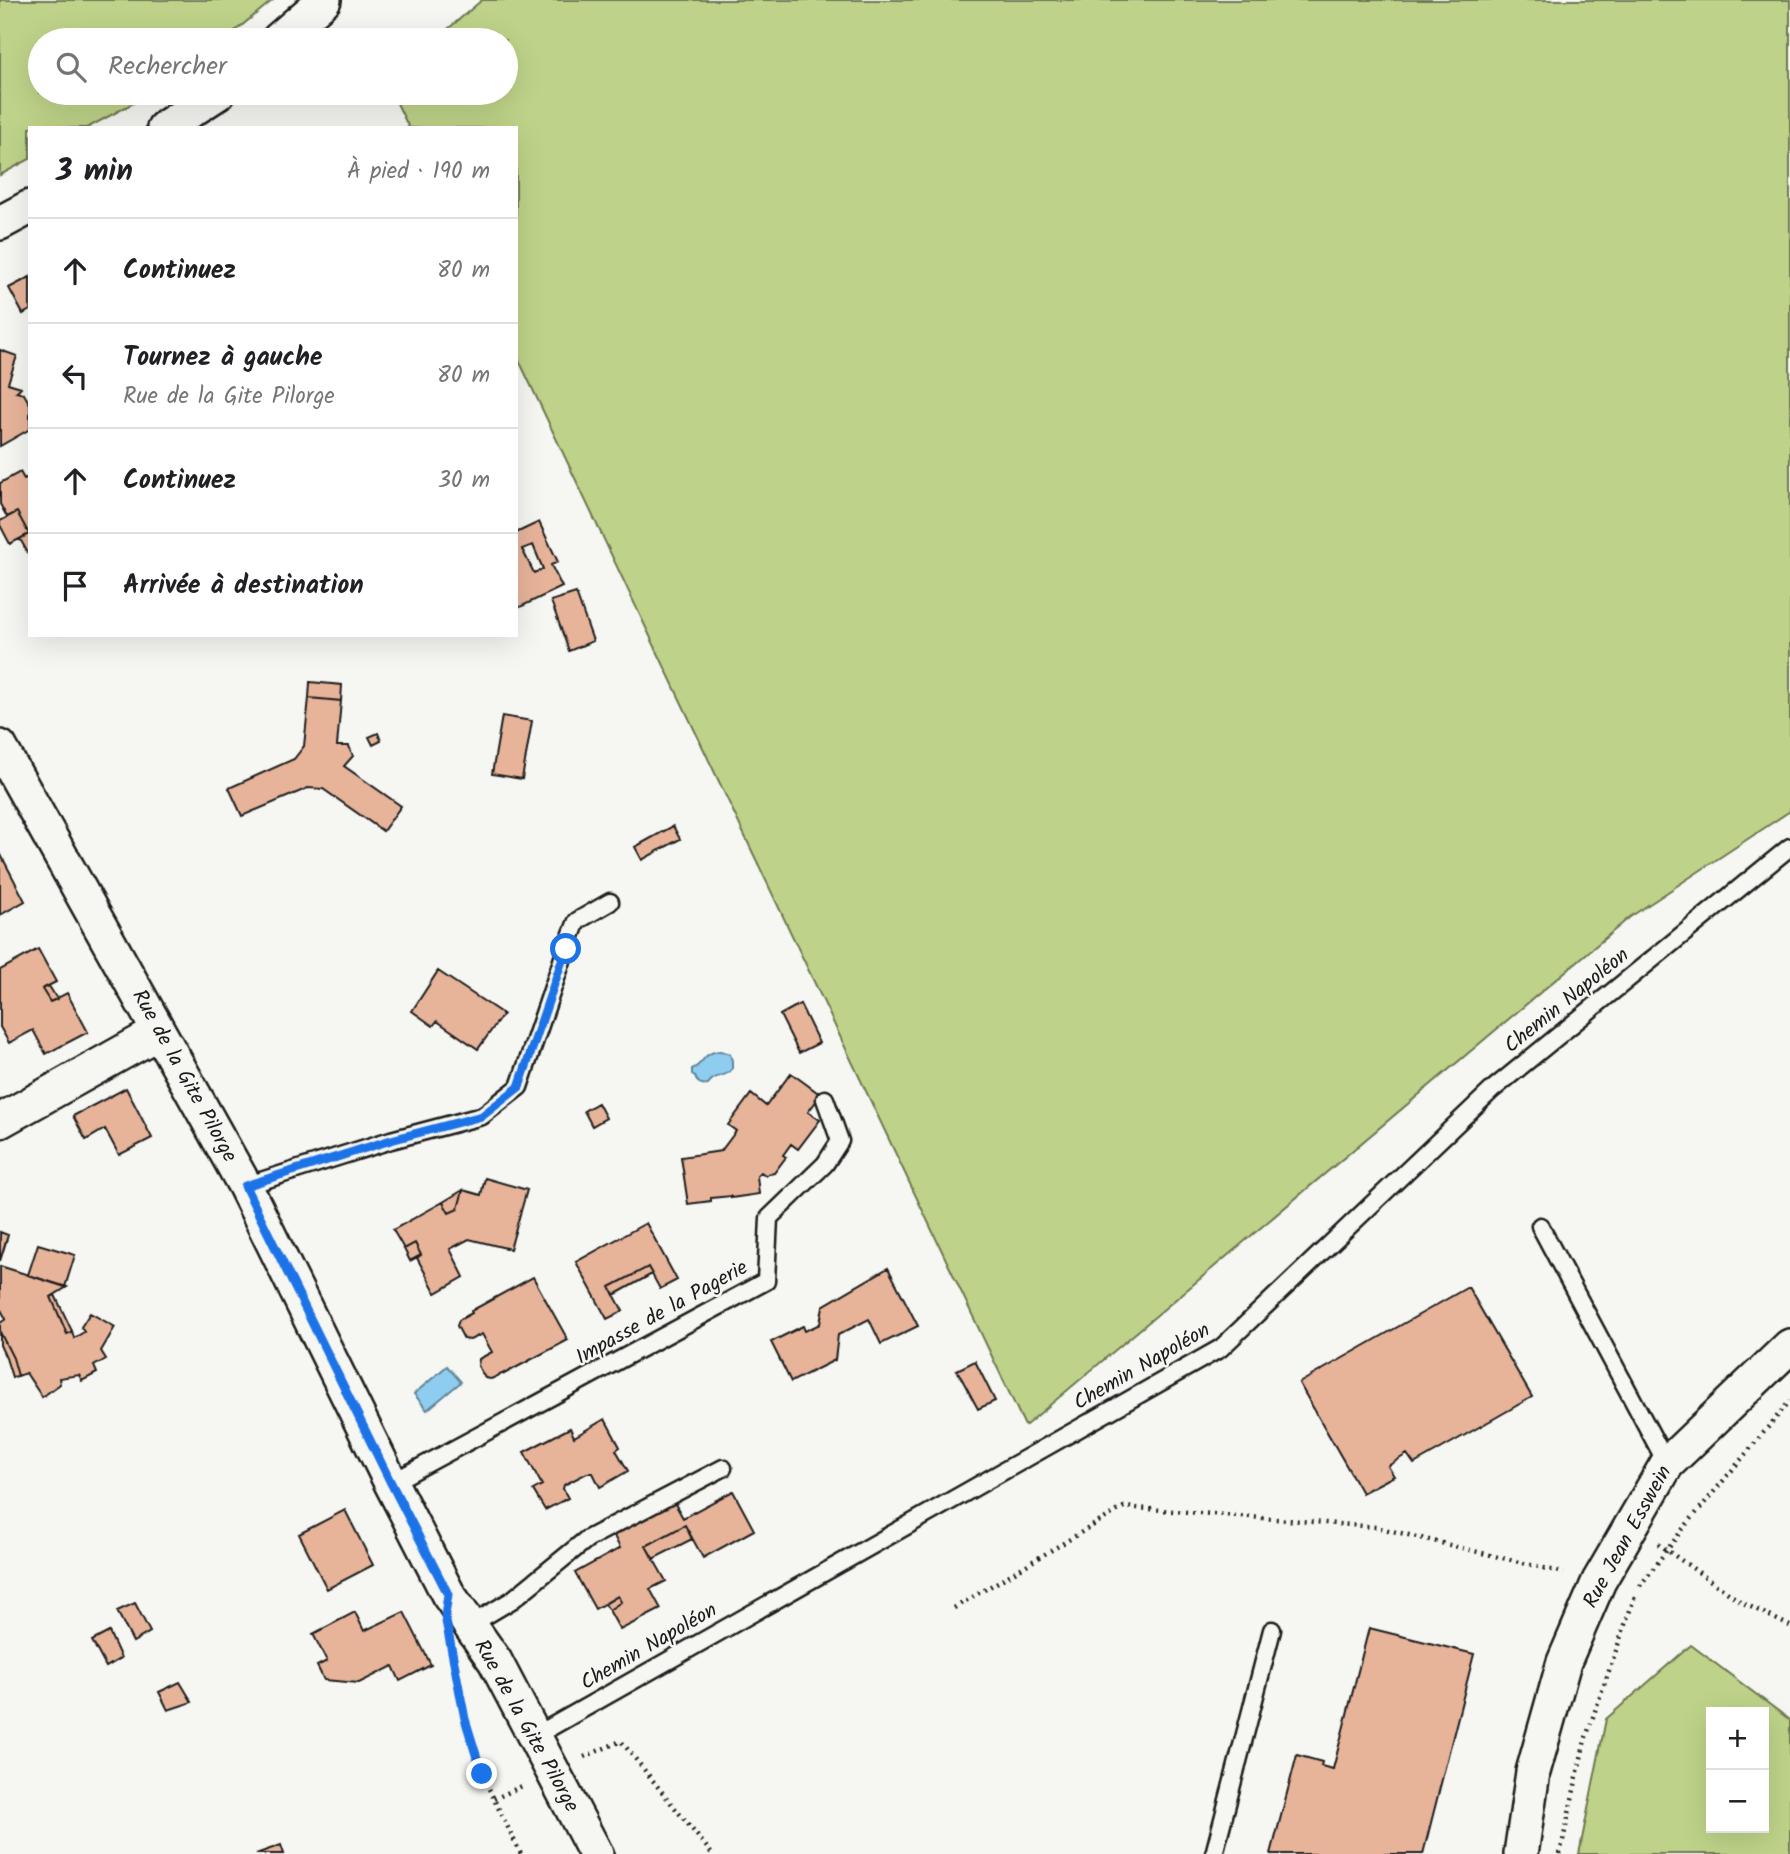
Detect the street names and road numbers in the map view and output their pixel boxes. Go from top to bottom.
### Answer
street label: Chemin Napoléon [1497,940,1637,1062]
street label: Rue de la Gite Pilorge [123,983,246,1169]
street label: Impasse de la Pagerie [570,1252,755,1374]
street label: Chemin Napoléon [1067,1314,1217,1420]
street label: Rue Jean Esswein [1575,1459,1681,1615]
street label: Chemin Napoléon [574,1594,724,1700]
street label: Rue de la Gite Pilorge [465,1633,588,1819]

